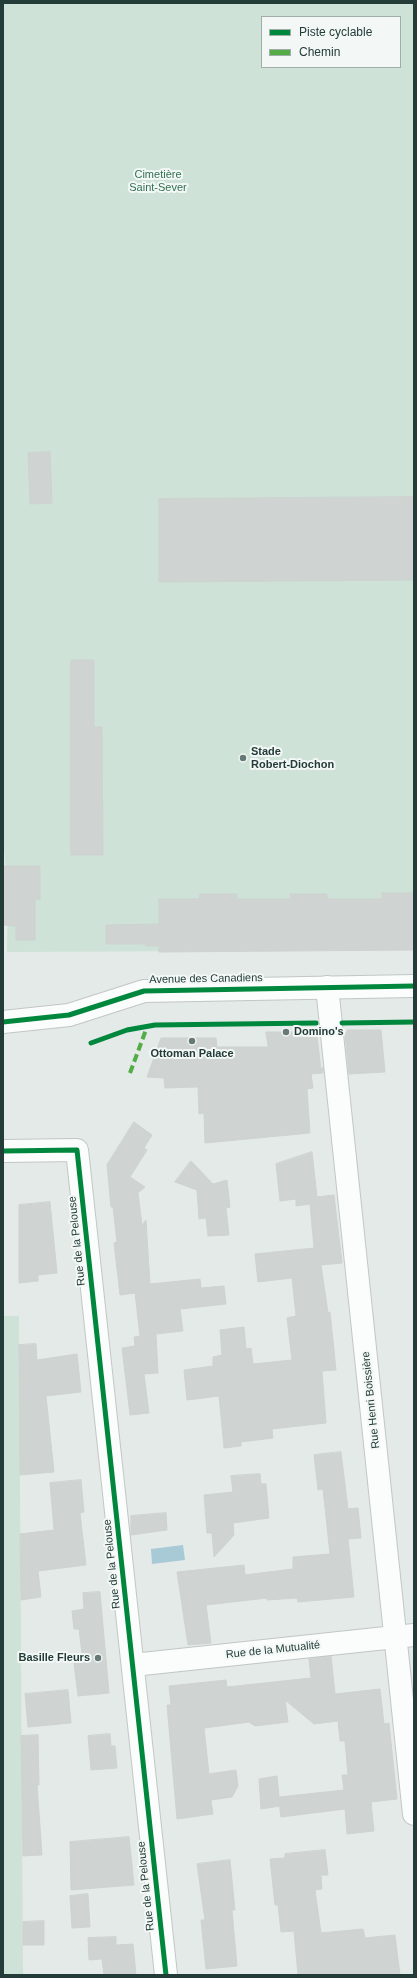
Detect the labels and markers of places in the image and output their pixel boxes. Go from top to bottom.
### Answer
place label: Stade Robert-Diochon [251,745,334,771]
marker: Stade Robert-Diochon [238,753,248,763]
place label: Domino's [294,1025,344,1039]
marker: Domino's [281,1027,291,1037]
marker: Ottoman Palace [187,1036,197,1046]
place label: Ottoman Palace [150,1047,234,1061]
place label: Basille Fleurs [18,1651,90,1665]
marker: Basille Fleurs [93,1653,103,1663]

